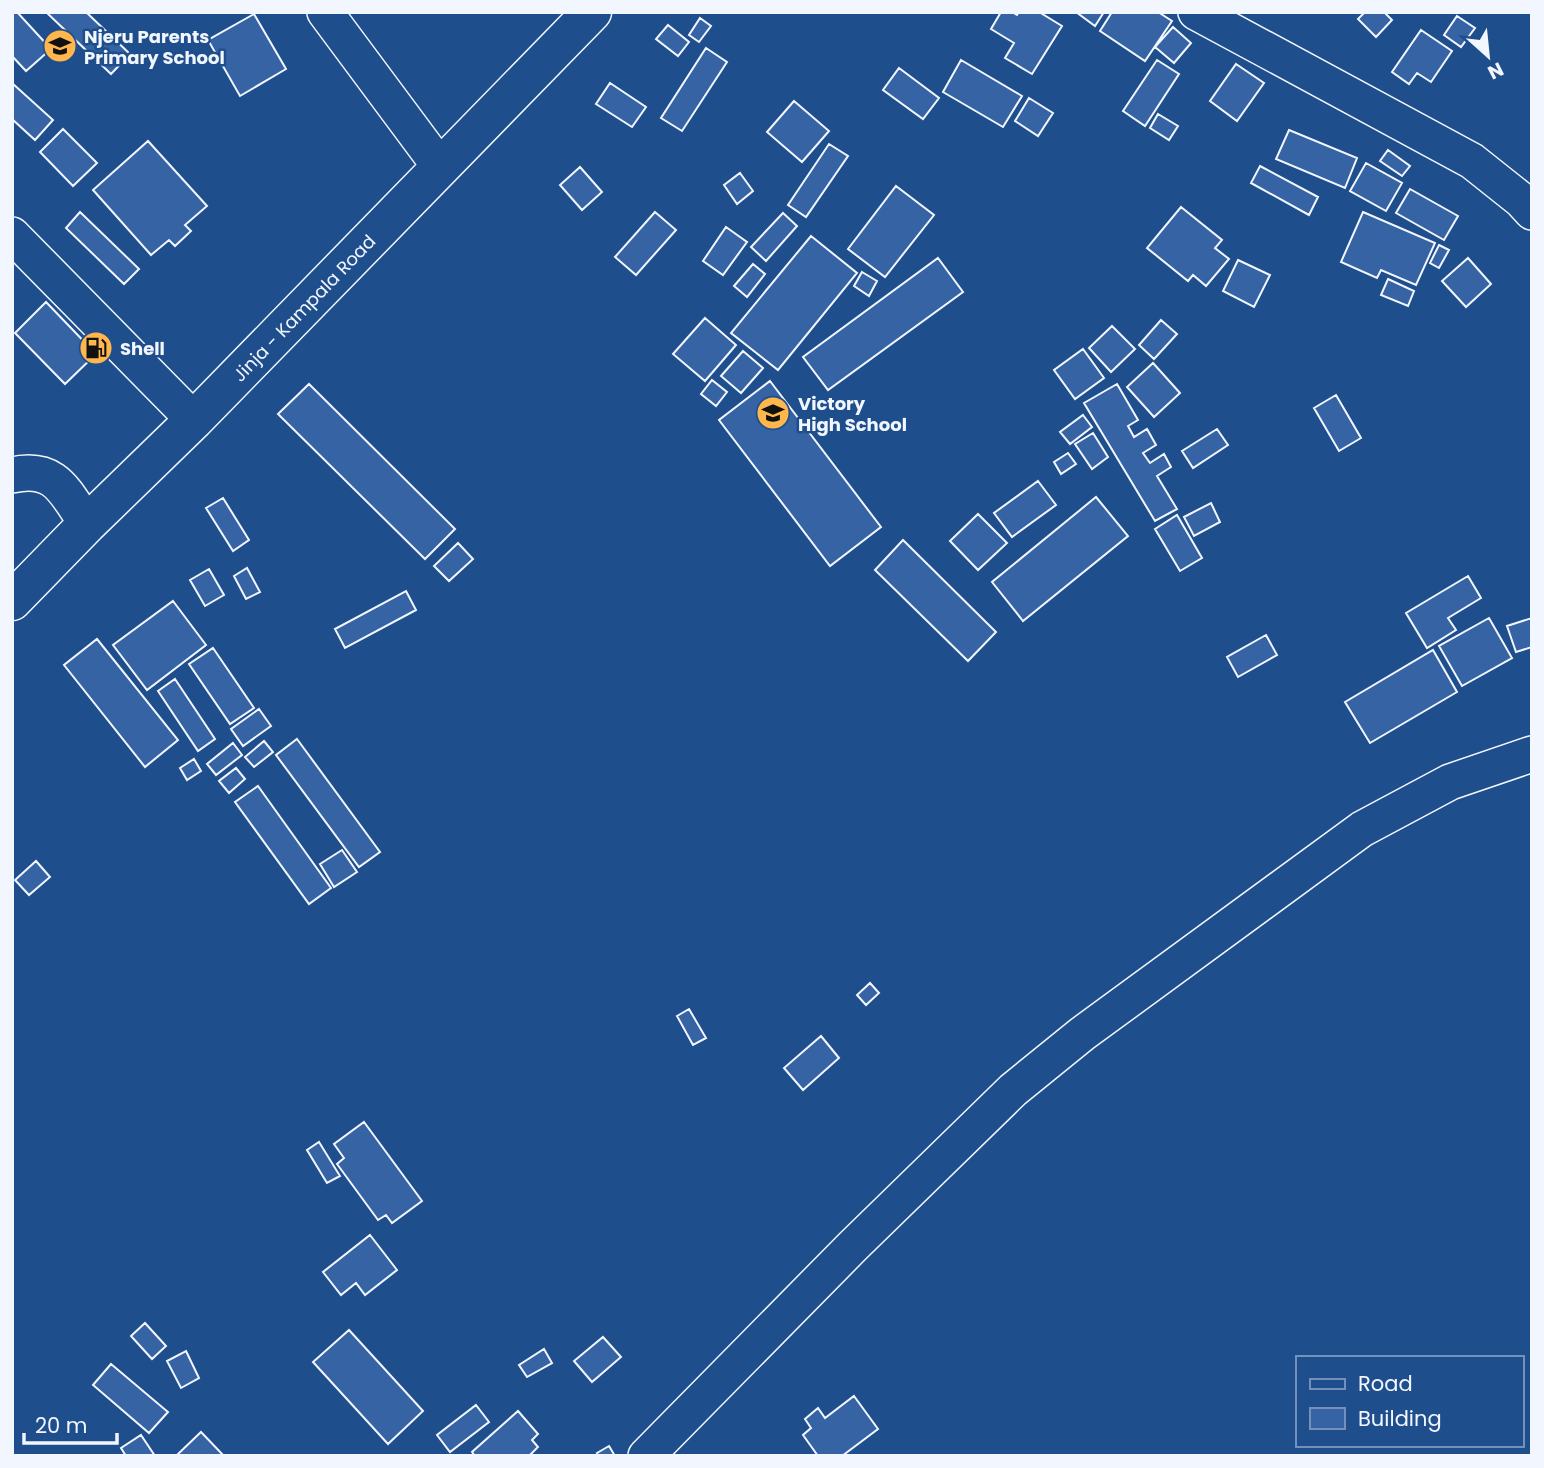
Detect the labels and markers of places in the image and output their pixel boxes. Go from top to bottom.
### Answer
place label: Njeru Parents Primary School [84,24,225,70]
school or university icon: Njeru Parents Primary School [41,27,79,65]
fuel station icon: Shell [77,329,115,367]
place label: Shell [120,336,165,361]
place label: Victory High School [798,391,907,437]
school or university icon: Victory High School [754,394,792,432]

